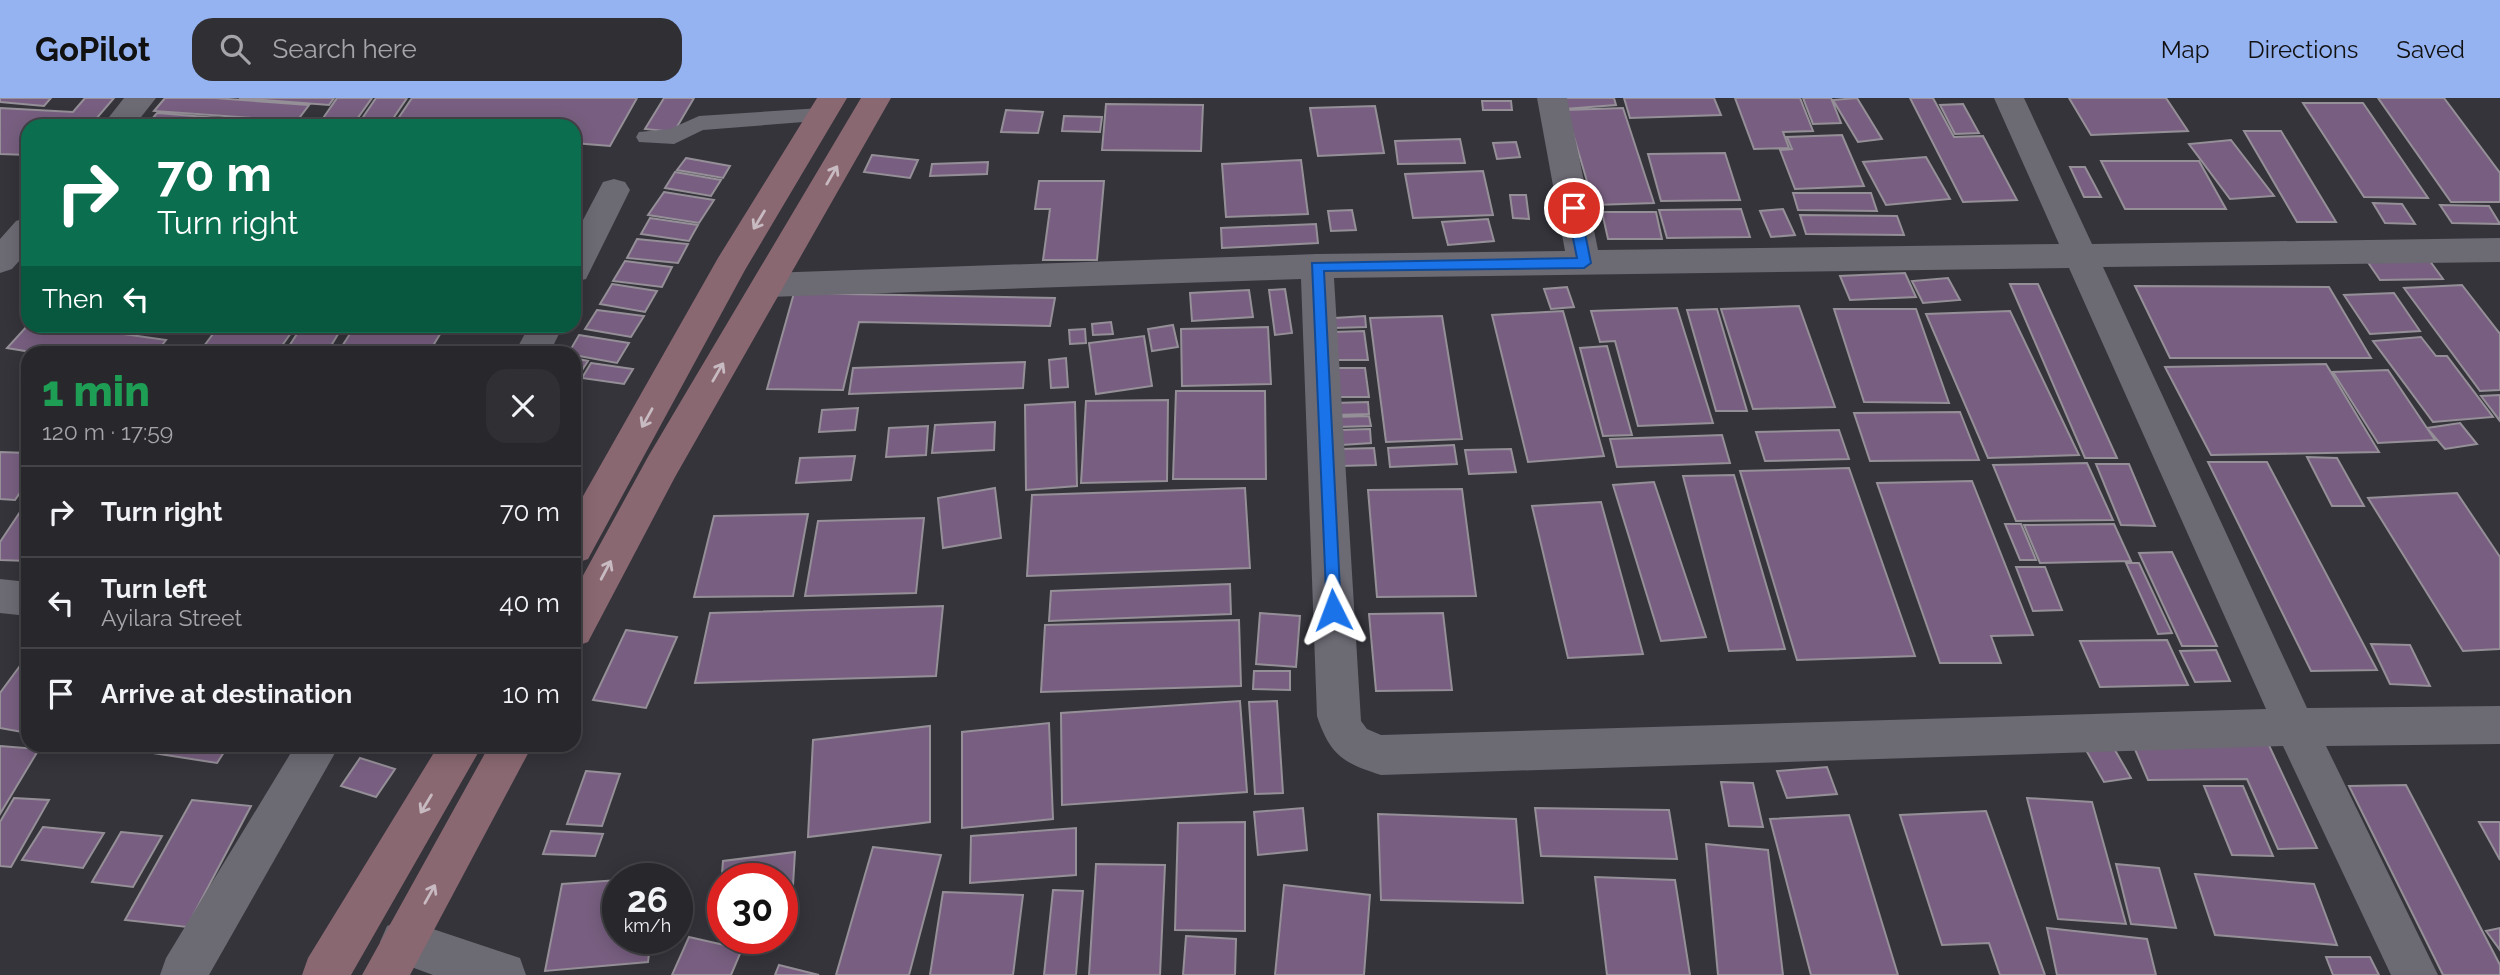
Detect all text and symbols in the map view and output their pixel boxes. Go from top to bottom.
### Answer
search box [192,18,682,81]
text: GoPilot [35,30,150,69]
icon: search [216,30,254,68]
text: Search here [272,34,417,64]
text: Map [2161,35,2210,64]
text: Directions [2248,35,2358,64]
text: Saved [2396,35,2465,64]
text: 70 m [157,145,272,202]
icon: right [42,147,133,238]
one-way arrow [825,165,839,185]
pin [1544,178,1604,238]
icon: arrive [1555,189,1593,227]
text: Turn right [157,204,298,241]
one-way arrow [752,209,766,229]
icon: left [117,280,155,318]
text: Then [42,284,103,314]
one-way arrow [711,362,725,382]
text: 1 min [42,367,150,416]
button: close [486,369,560,443]
one-way arrow [640,407,654,427]
text: 120 m · 17:59 [42,418,173,445]
icon: right [42,493,80,531]
text: Turn right [101,497,222,527]
text: 70 m [500,497,560,527]
one-way arrow [600,560,613,581]
position arrow [1296,573,1370,647]
text: Turn left [101,574,207,604]
icon: left [42,584,80,622]
text: 40 m [499,588,560,618]
text: Ayilara Street [101,604,242,631]
icon: arrive [42,675,80,713]
text: Arrive at destination [101,679,352,709]
text: 10 m [502,679,560,709]
one-way arrow [419,794,433,814]
speed limit sign: 30 [707,863,798,954]
text: 26 [627,879,668,920]
one-way arrow [424,884,437,905]
text: km/h [624,915,671,936]

